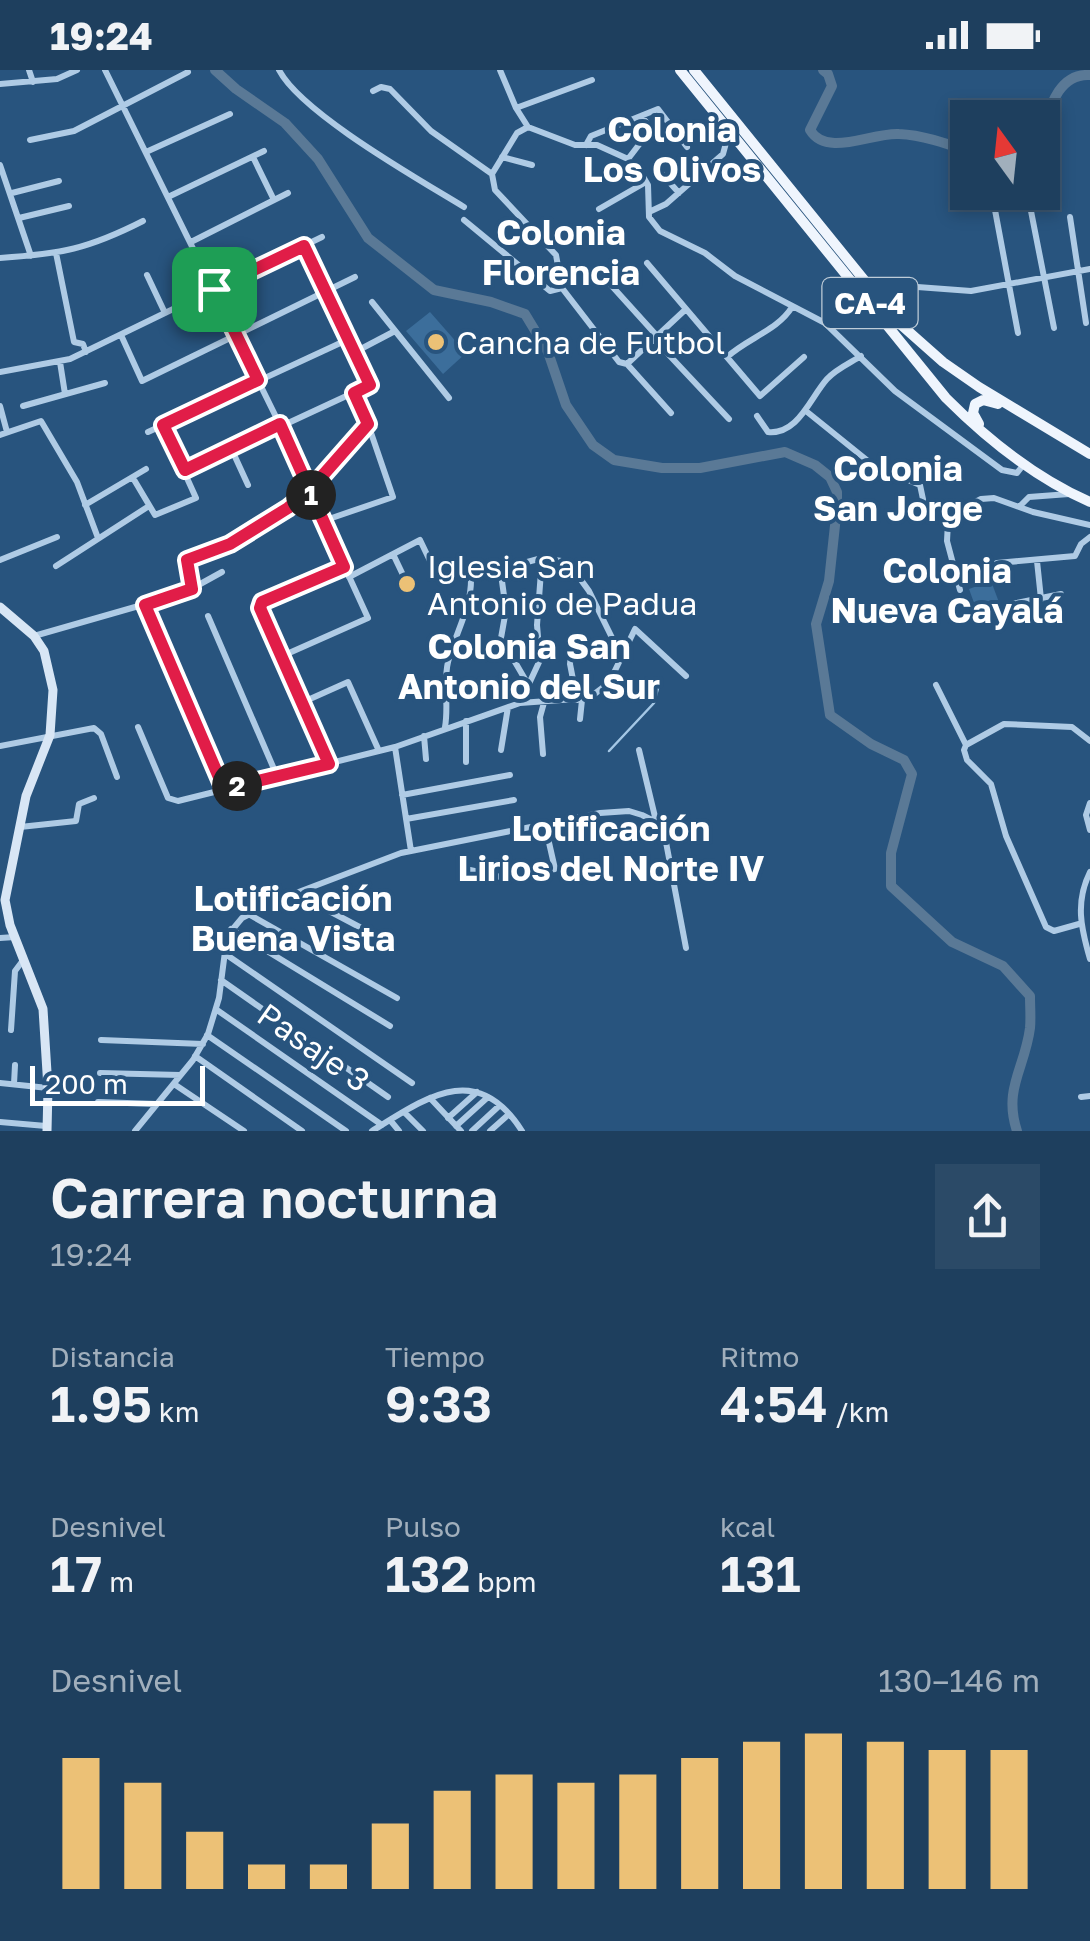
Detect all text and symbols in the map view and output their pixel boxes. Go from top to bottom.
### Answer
text: 19:24 [50,13,153,58]
north arrow [950,100,1060,210]
map controls [950,100,1060,210]
district label: Colonia Los Olivos [583,108,761,190]
district label: Colonia Florencia [482,211,640,293]
pin [172,247,257,332]
icon: arrive [187,262,242,317]
road number: CA-4 [822,278,918,328]
place label: Cancha de Futbol [456,323,725,361]
marker: Cancha de Futbol [425,331,447,353]
district label: Colonia San Jorge [813,447,983,529]
pin: 1 [286,470,336,520]
text: 1 [304,478,318,511]
place label: Iglesia San Antonio de Padua [427,547,697,622]
district label: Colonia Nueva Cayalá [831,549,1063,631]
marker: Iglesia San Antonio de Padua [396,573,418,595]
district label: Colonia San Antonio del Sur [398,625,660,707]
pin: 2 [212,761,262,811]
text: 2 [228,769,246,802]
district label: Lotificación Lirios del Norte IV [458,807,765,889]
district label: Lotificación Buena Vista [191,877,395,959]
street label: Pasaje 3 [251,995,377,1099]
scale bar [30,1061,205,1106]
text: 200 m [45,1067,128,1100]
text: Carrera nocturna [50,1164,499,1230]
button: share [935,1164,1040,1269]
text: 19:24 [50,1235,133,1273]
text: Distancia [50,1340,175,1373]
text: Tiempo [385,1340,485,1373]
text: Ritmo [720,1340,799,1373]
text: 1.95 [50,1373,152,1433]
text: 9:33 [385,1373,492,1433]
text: 4:54 [720,1373,828,1433]
text: km [152,1395,199,1428]
text: /km [828,1395,889,1428]
text: Desnivel [50,1510,166,1543]
text: Pulso [385,1510,461,1543]
text: kcal [720,1510,775,1543]
text: 17 [50,1543,102,1603]
text: 132 [385,1543,470,1603]
text: 131 [720,1543,801,1603]
text: m [102,1565,134,1598]
text: bpm [470,1565,537,1598]
text: Desnivel [50,1661,182,1699]
text: 130–146 m [878,1661,1040,1699]

